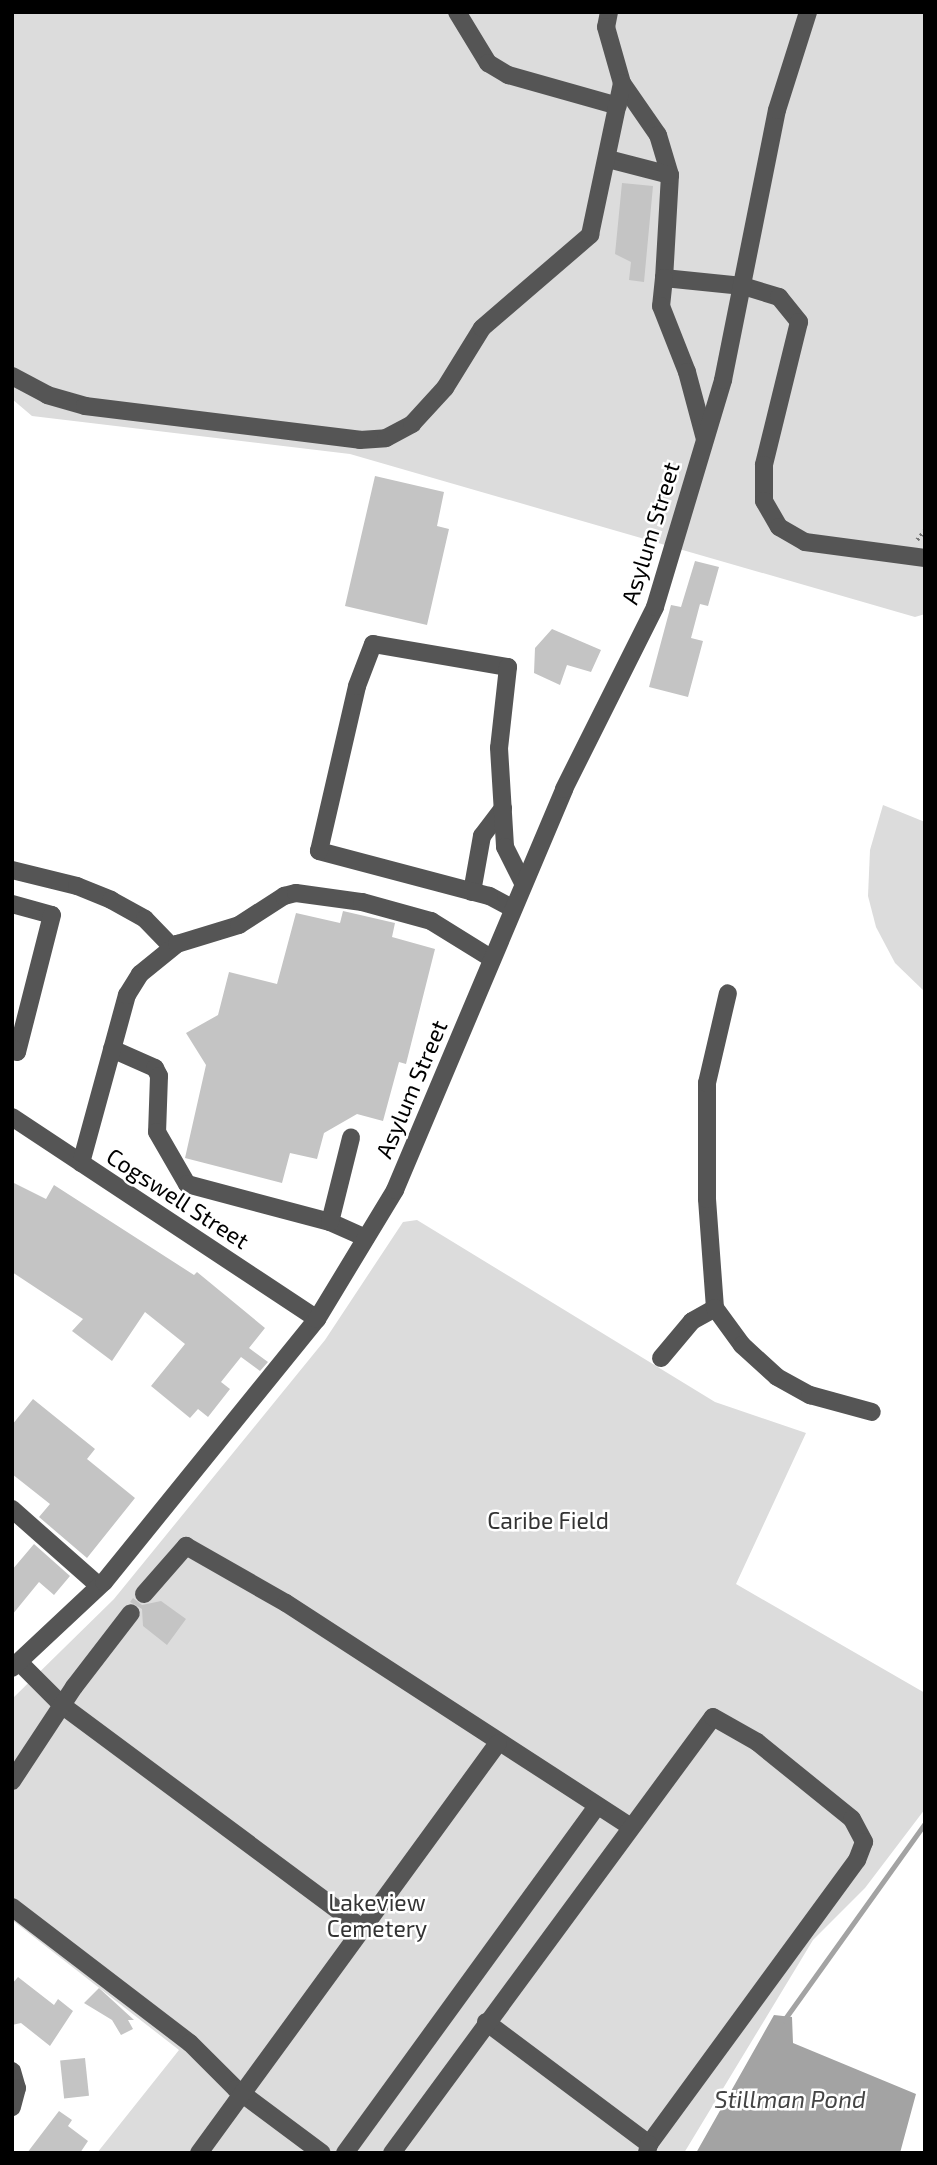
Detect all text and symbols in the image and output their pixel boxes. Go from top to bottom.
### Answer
street label: Asylum Street [615,459,685,607]
street label: Asylum Street [370,1016,452,1162]
street label: Cogswell Street [101,1142,255,1254]
park label: Caribe Field [487,1506,609,1534]
park label: Lakeview Cemetery [327,1888,427,1942]
water label: Stillman Pond [714,2085,866,2113]

